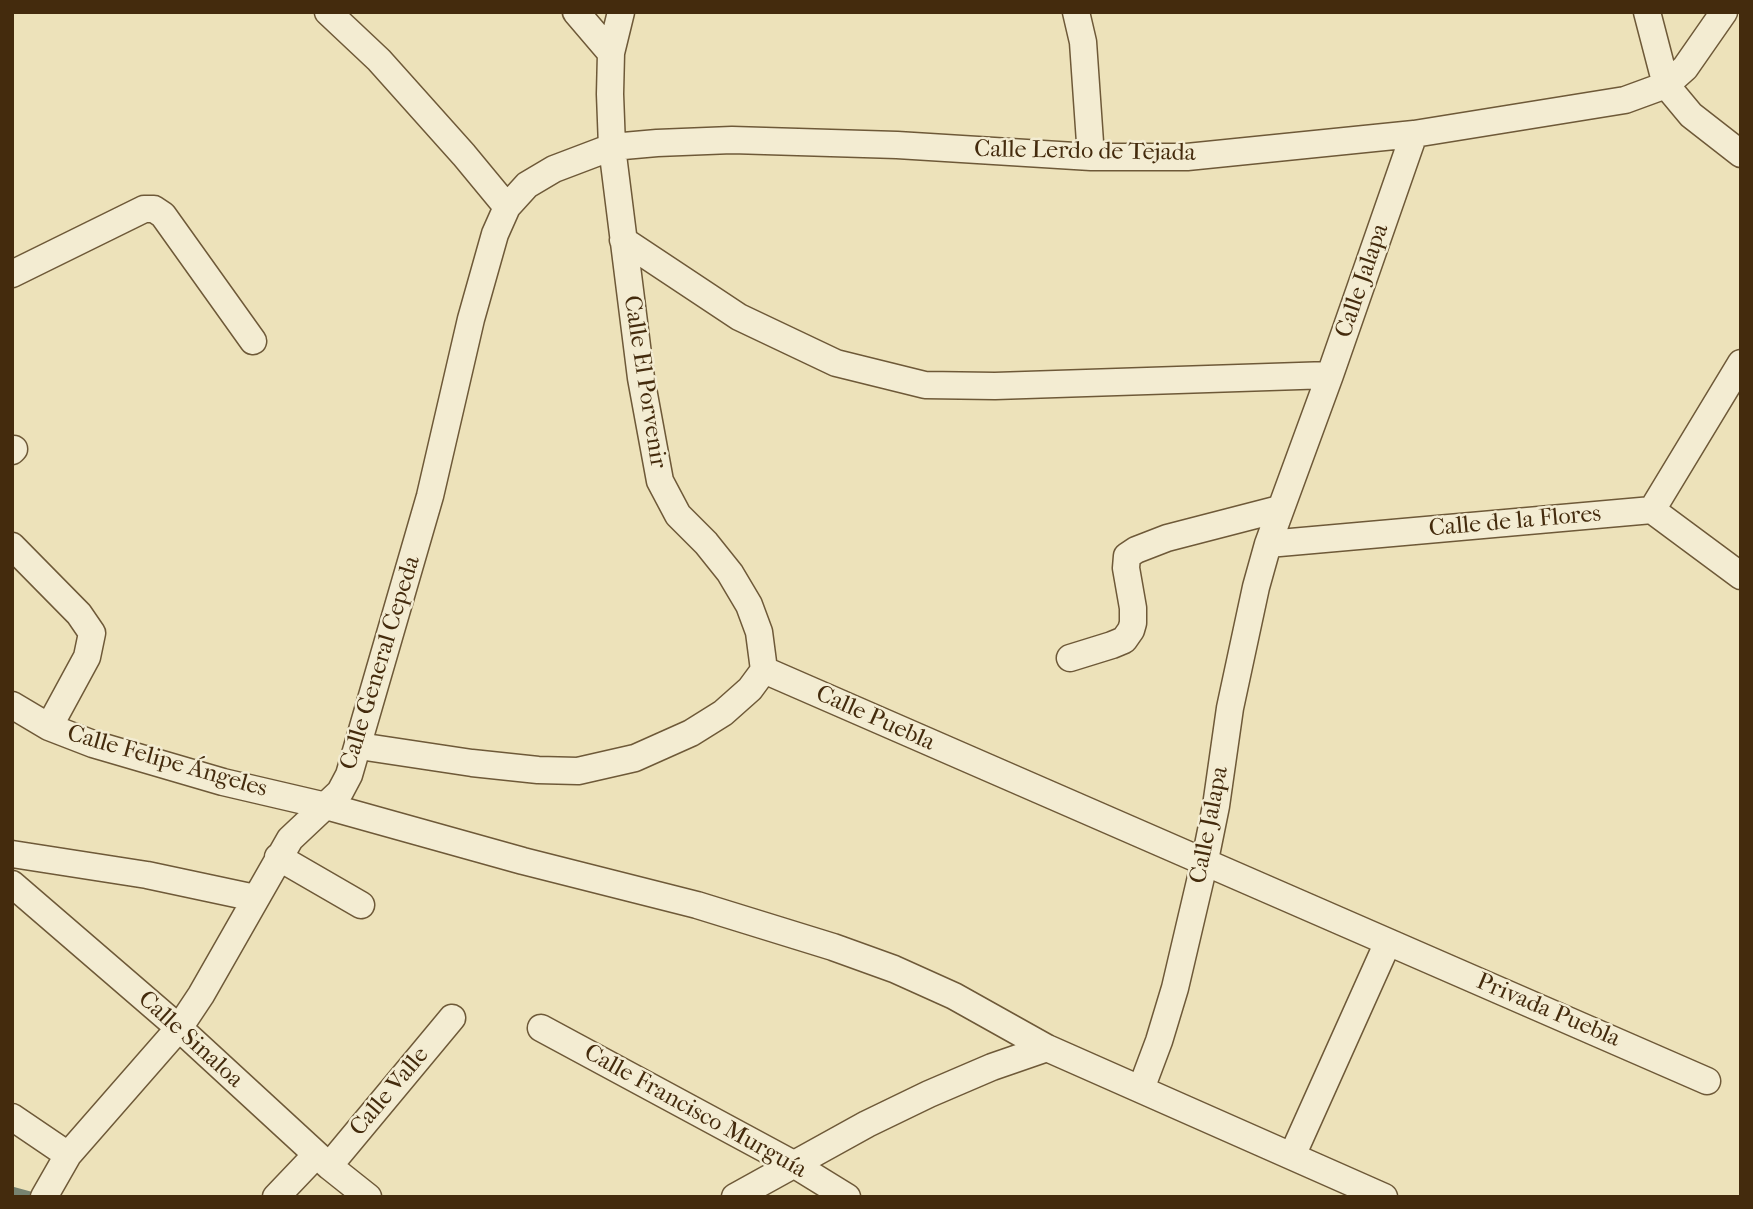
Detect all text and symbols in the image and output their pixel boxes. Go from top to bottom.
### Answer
street label: Calle Lerdo de Tejada [974,136,1196,168]
street label: Calle Jalapa [1330,220,1396,342]
street label: Calle El Porvenir [616,294,672,470]
street label: Calle de la Flores [1428,500,1602,544]
street label: Calle General Cepeda [335,553,427,773]
street label: Calle Puebla [811,680,939,758]
street label: Calle Felipe Ángeles [64,720,270,804]
street label: Calle Jalapa [1185,764,1235,886]
street label: Privada Puebla [1472,968,1624,1054]
street label: Calle Sinaloa [131,985,249,1095]
street label: Calle Francisco Murguía [579,1039,811,1185]
street label: Calle Valle [344,1042,436,1142]

